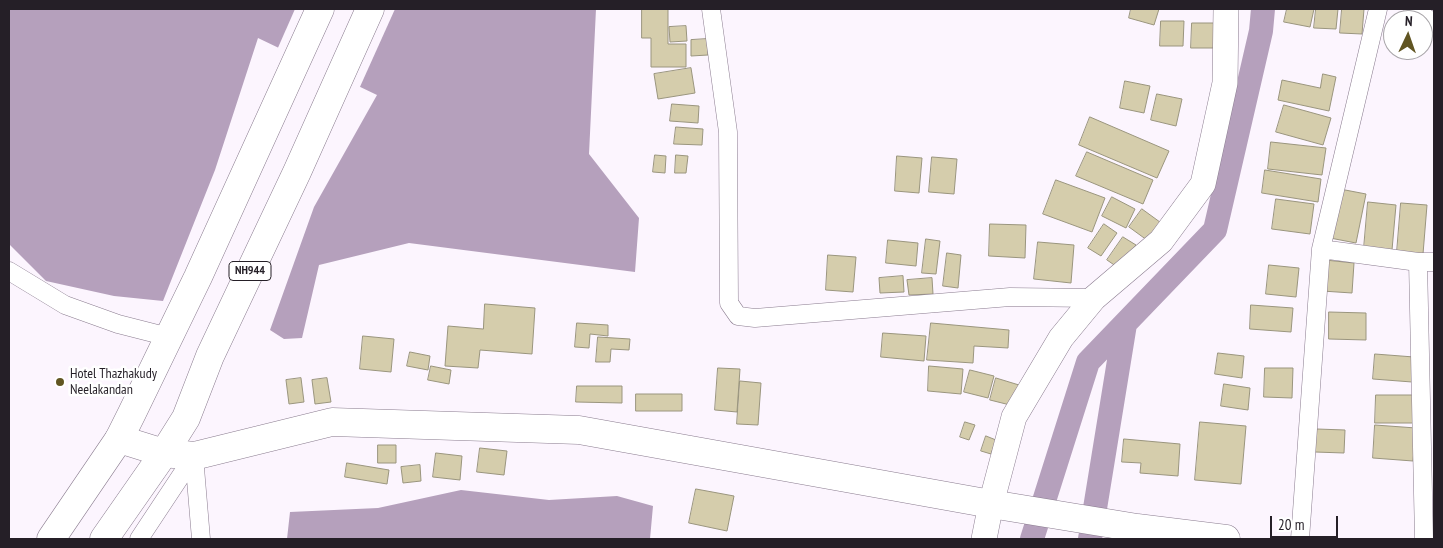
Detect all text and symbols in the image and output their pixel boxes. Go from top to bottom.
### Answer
north arrow [1383,10,1433,60]
text: N [1404,12,1413,30]
road number: NH944 [229,262,271,280]
place label: Hotel Thazhakudy Neelakandan [70,366,157,398]
marker: Hotel Thazhakudy Neelakandan [54,376,66,388]
scale bar [1273,506,1340,538]
text: 20 m [1278,515,1304,534]

